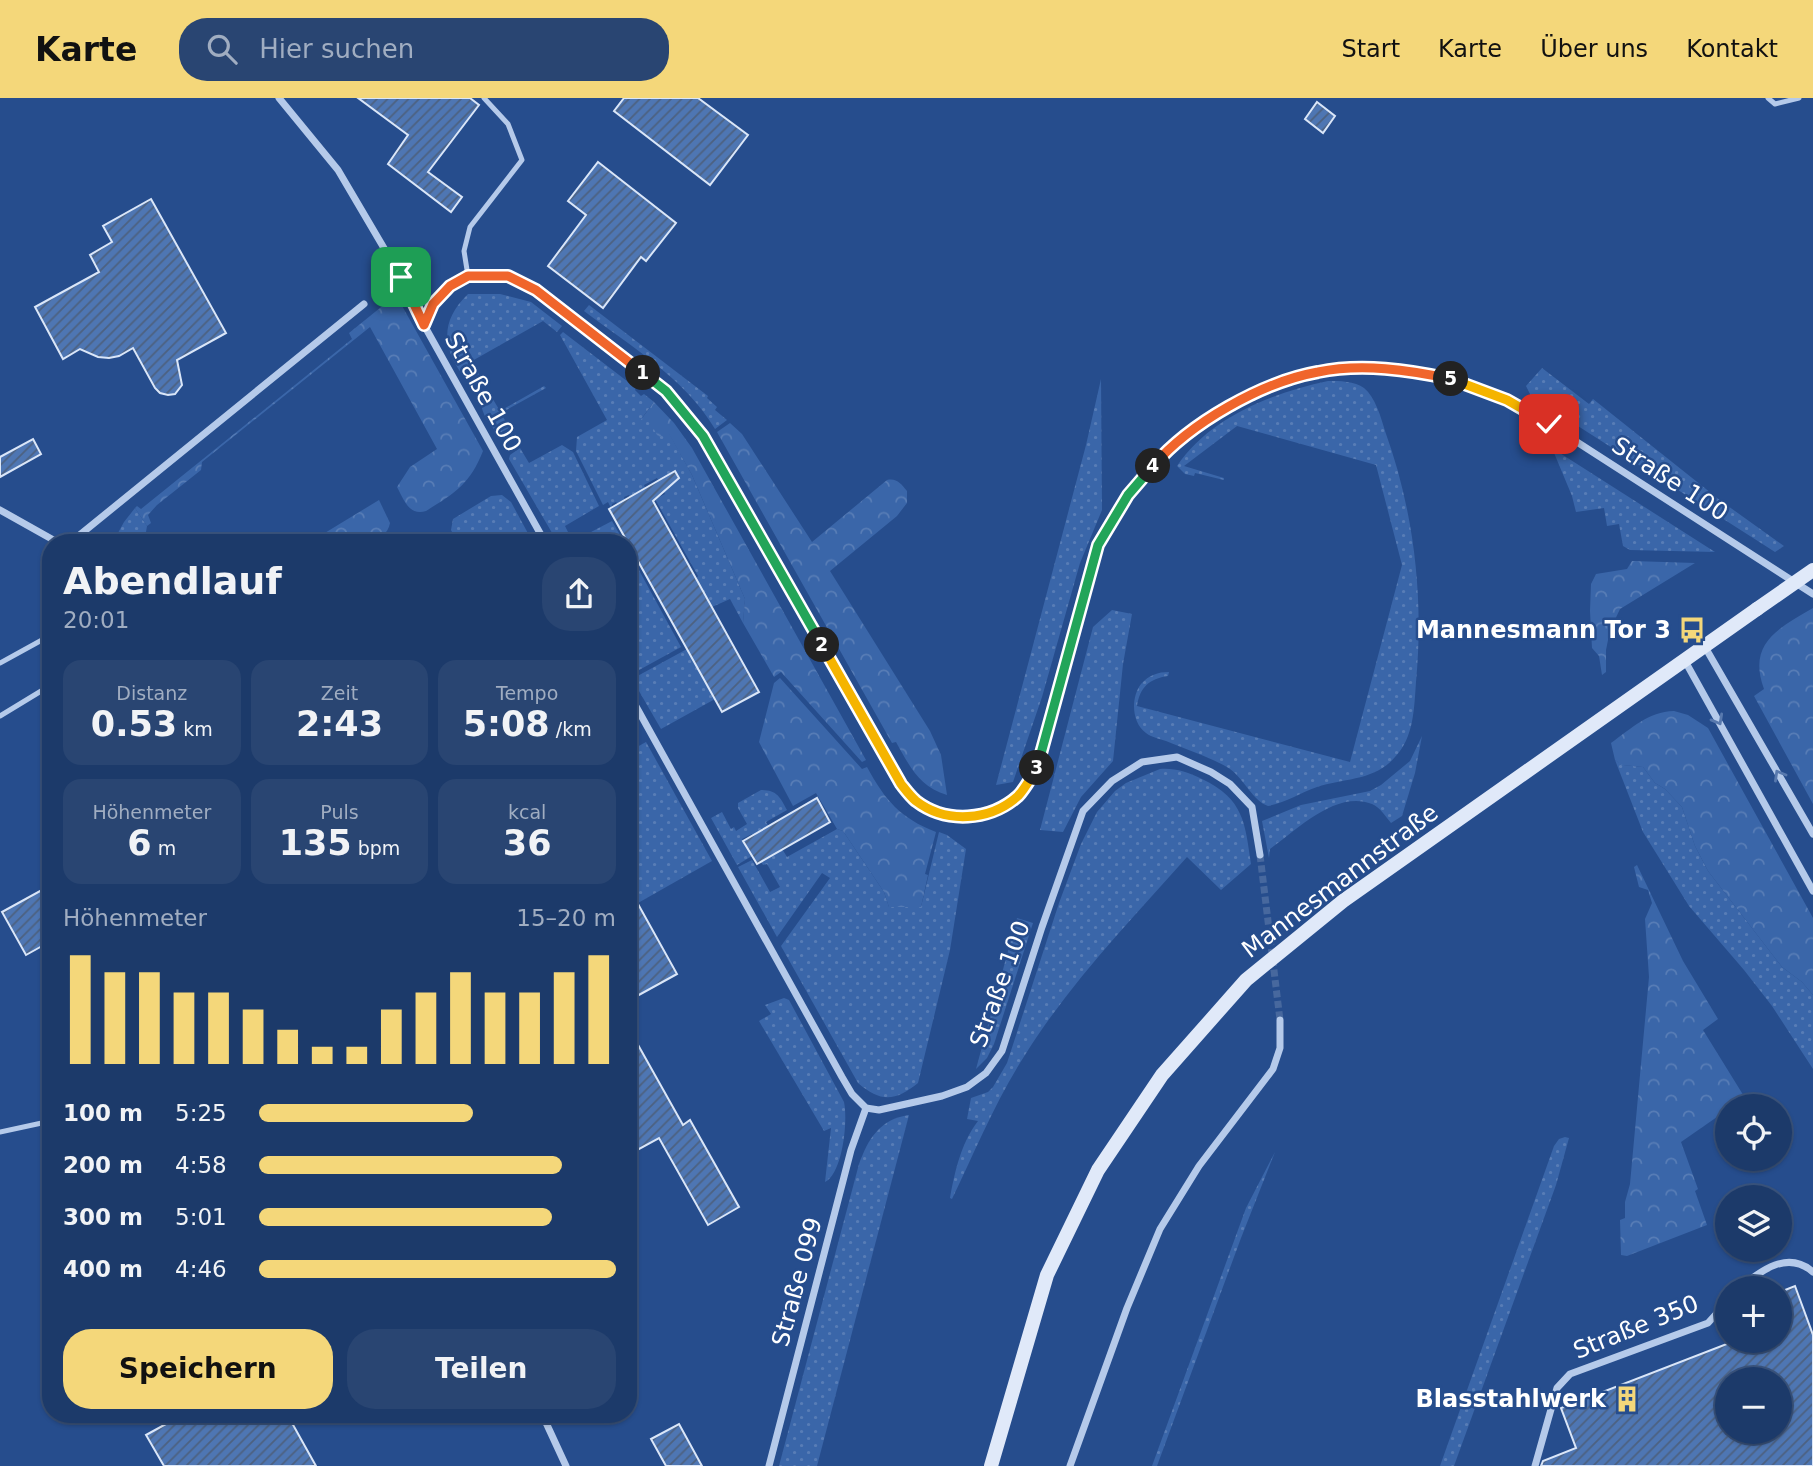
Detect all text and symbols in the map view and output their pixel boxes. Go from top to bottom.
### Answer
search box [179,18,669,81]
text: Karte [35,30,137,69]
icon: search [203,30,241,68]
text: Hier suchen [259,34,414,64]
text: Start [1341,35,1400,63]
text: Karte [1438,35,1502,63]
text: Über uns [1540,35,1648,63]
text: Kontakt [1686,35,1778,63]
pin [371,247,431,307]
icon: arrive [382,258,420,296]
street label: Straße 100 [439,327,527,457]
pin: 1 [626,356,660,390]
text: 1 [636,361,649,383]
pin: 5 [1434,362,1468,396]
text: 5 [1444,367,1457,389]
pin [1519,394,1579,454]
icon: check [1530,405,1568,443]
street label: Straße 100 [1607,431,1733,527]
pin: 4 [1136,448,1170,484]
text: 4 [1146,454,1159,476]
button: share [542,557,616,631]
text: Abendlauf [63,559,282,603]
text: 20:01 [63,607,129,633]
bus stop icon: Mannesmann Tor 3 [1677,615,1707,645]
place label: Mannesmann Tor 3 [1416,616,1671,644]
pin: 2 [804,628,840,662]
text: 2 [815,633,828,655]
text: Distanz [116,682,187,704]
text: Zeit [321,682,358,704]
text: Tempo [496,682,558,704]
text: 0.53 [91,704,177,744]
text: 2:43 [296,704,383,744]
text: 5:08 [463,704,550,744]
one-way arrow [1710,713,1724,726]
text: km [177,718,213,740]
text: /km [550,718,592,740]
pin: 3 [1020,750,1054,786]
text: 3 [1030,756,1043,778]
one-way arrow [1774,770,1787,783]
street label: Mannesmannstraße [1237,798,1443,964]
text: Höhenmeter [92,801,211,823]
text: Puls [320,801,359,823]
text: kcal [508,801,546,823]
text: 6 [127,823,152,863]
text: 135 [279,823,352,863]
text: 36 [503,823,552,863]
text: m [152,837,176,859]
text: bpm [352,837,400,859]
text: Höhenmeter [63,905,207,931]
text: 15–20 m [516,905,616,931]
street label: Straße 100 [964,917,1036,1051]
map controls [1715,1094,1792,1444]
button: locate [1715,1094,1792,1171]
text: 100 m [63,1100,143,1126]
text: 5:25 [175,1100,227,1126]
text: 200 m [63,1152,143,1178]
text: 4:58 [175,1152,227,1178]
button: layers [1715,1185,1792,1262]
text: 300 m [63,1204,143,1230]
text: 5:01 [175,1204,227,1230]
street label: Straße 099 [766,1214,828,1350]
text: 400 m [63,1256,143,1282]
text: 4:46 [175,1256,227,1282]
button: + [1715,1276,1792,1353]
street label: Straße 350 [1569,1289,1703,1365]
button: Speichern [63,1329,333,1409]
button: Teilen [347,1329,616,1409]
button: − [1715,1367,1792,1444]
building icon: Blasstahlwerk [1612,1384,1642,1414]
place label: Blasstahlwerk [1415,1385,1607,1413]

